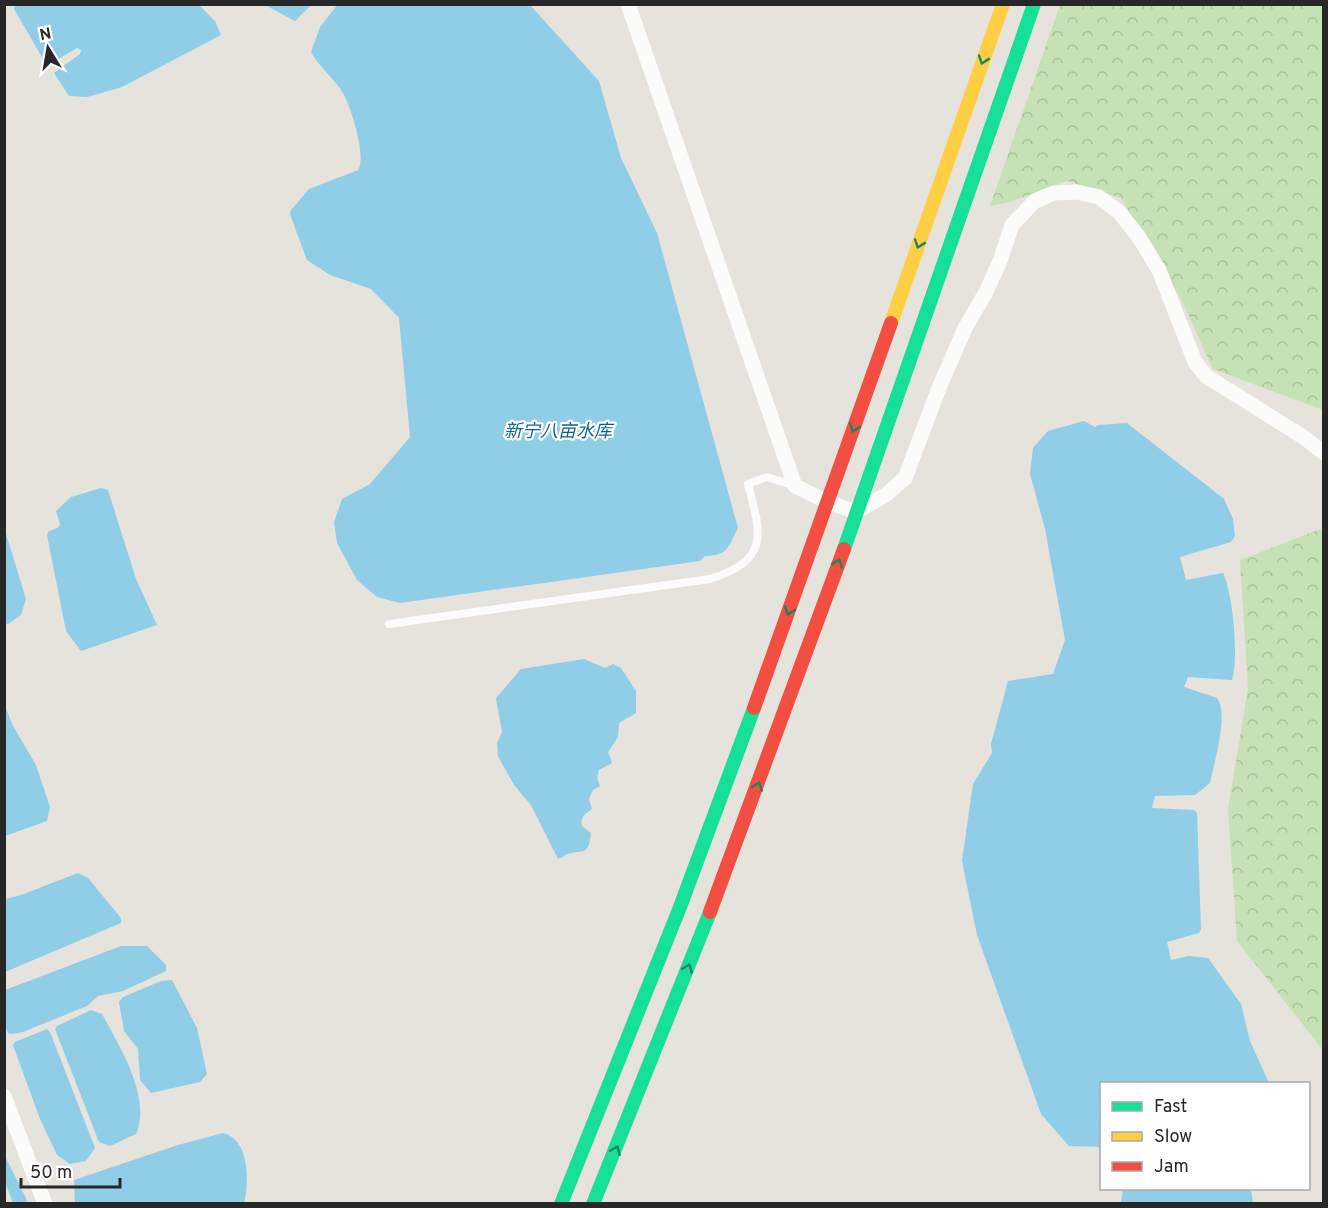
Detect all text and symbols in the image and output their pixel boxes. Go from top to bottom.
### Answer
north arrow [18,18,78,78]
text: N [38,24,53,46]
one-way arrow [978,54,991,65]
one-way arrow [913,238,926,249]
water label: 新宁八亩水库 [504,421,615,444]
one-way arrow [848,422,861,432]
one-way arrow [830,558,843,569]
one-way arrow [784,606,797,616]
one-way arrow [751,782,763,793]
one-way arrow [681,964,693,975]
legend [1100,1082,1310,1190]
text: Fast [1154,1096,1187,1119]
text: Slow [1154,1126,1192,1149]
one-way arrow [609,1145,621,1156]
scale bar [21,1151,120,1189]
text: Jam [1154,1156,1189,1179]
text: 50 m [30,1162,72,1185]

